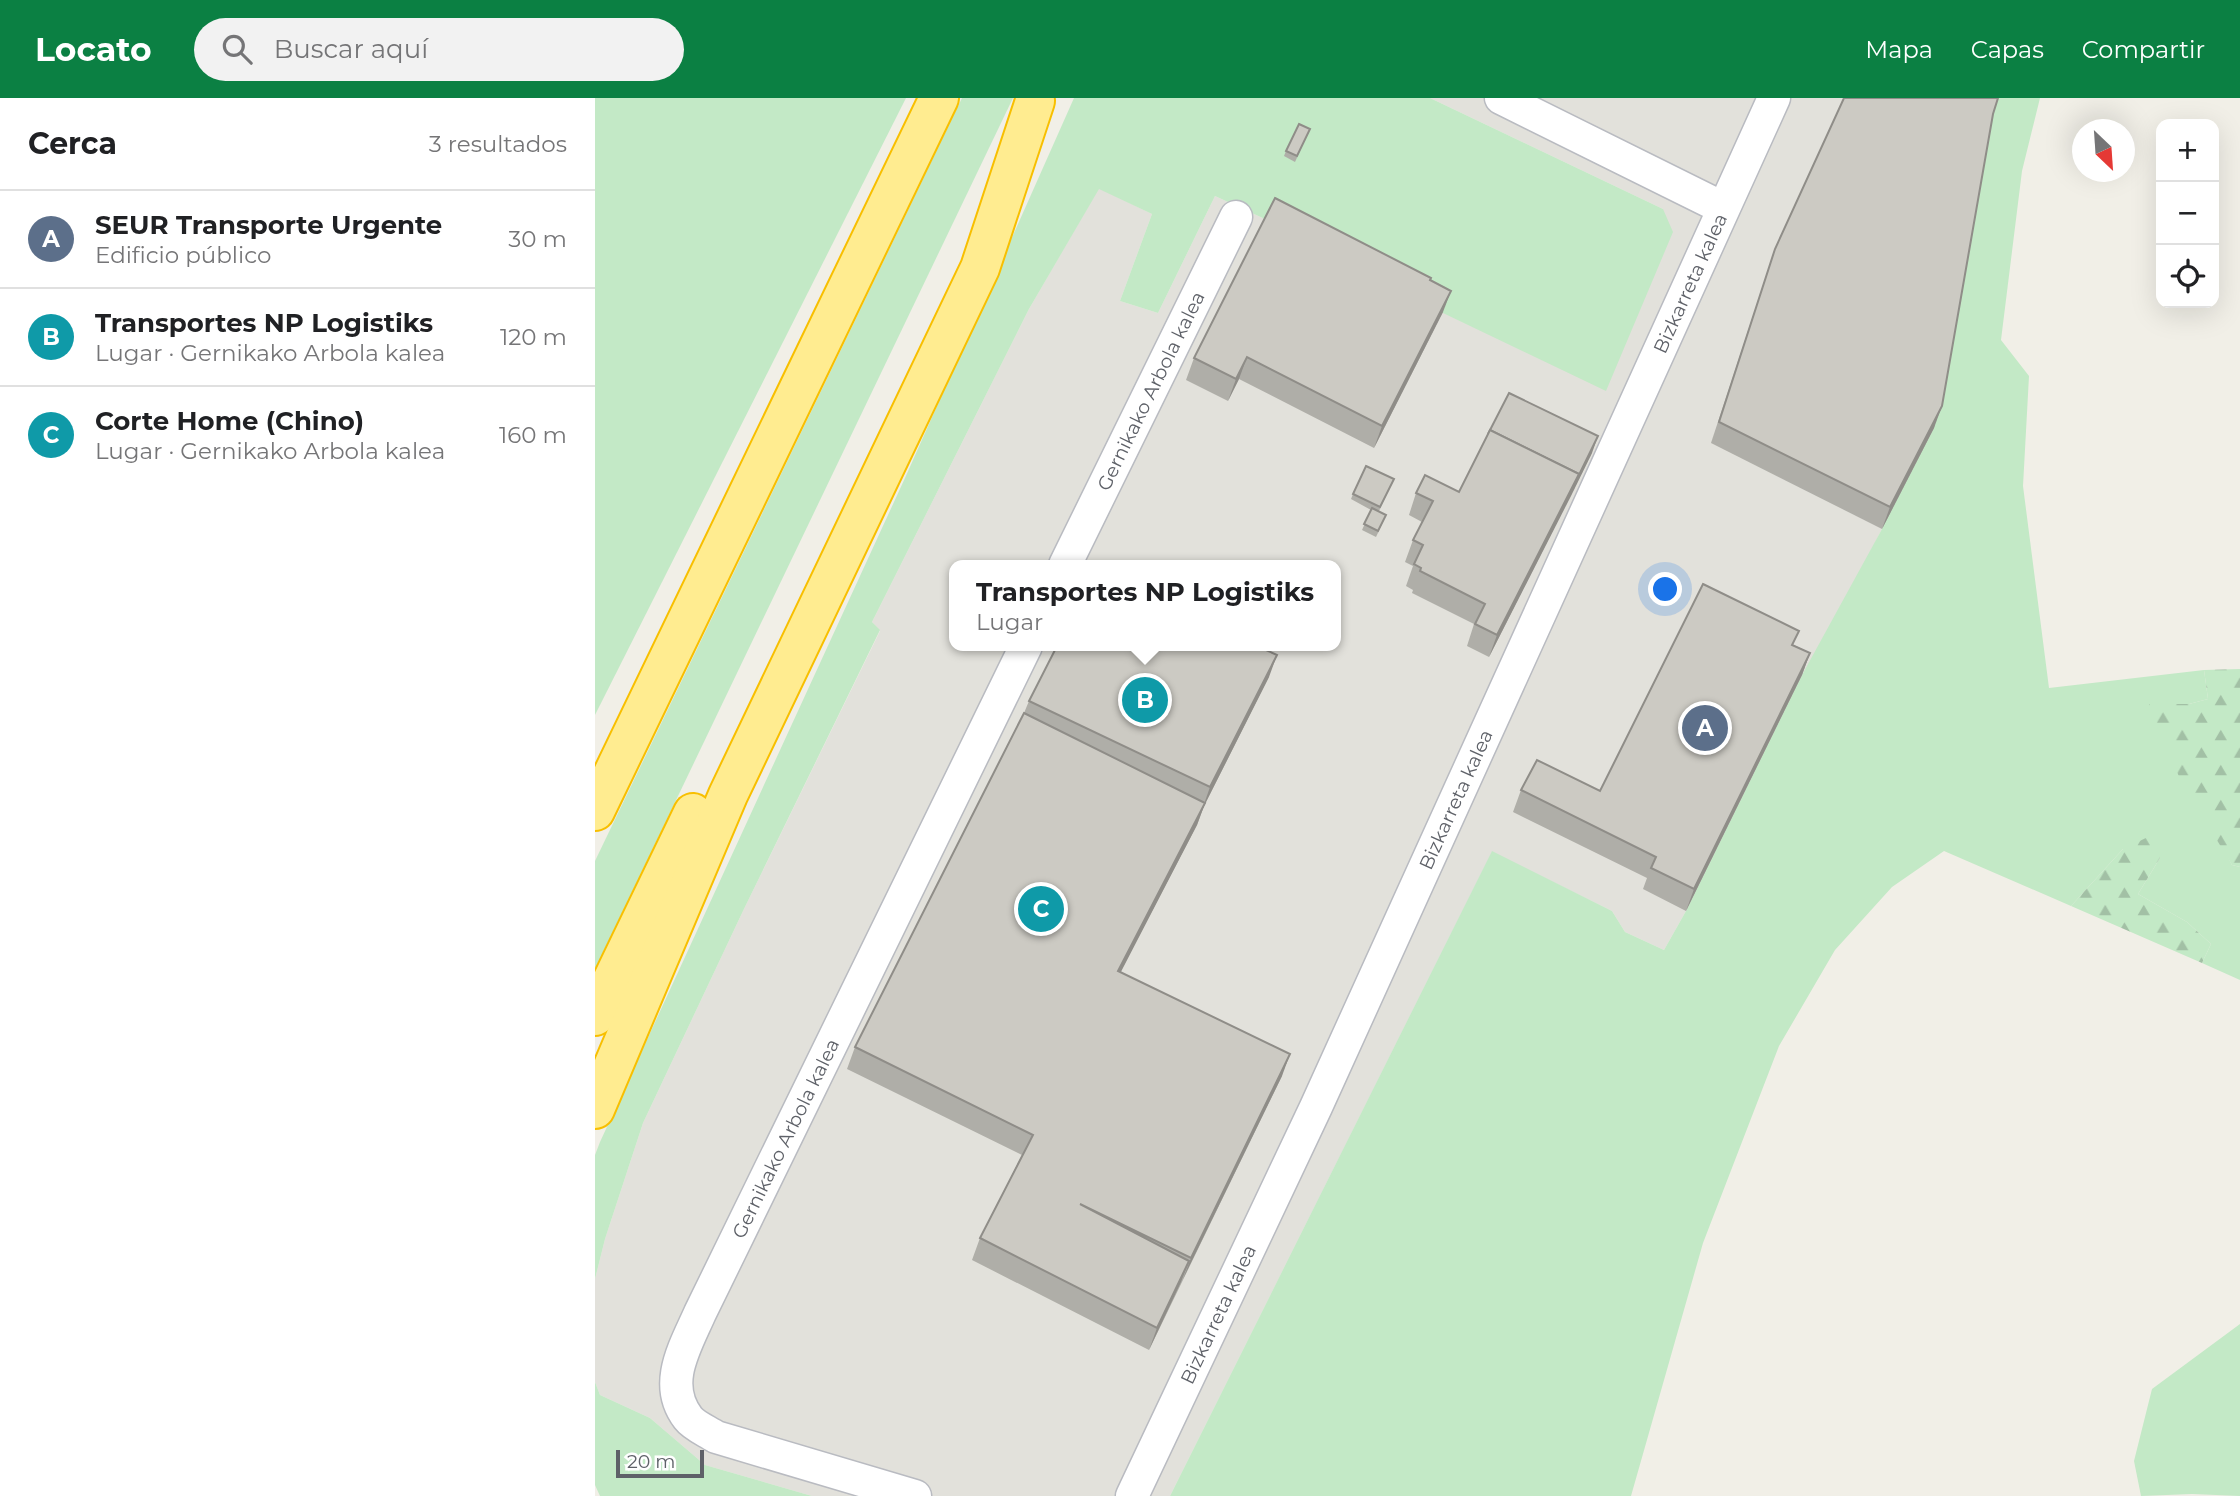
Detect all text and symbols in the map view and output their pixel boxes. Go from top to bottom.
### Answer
search box [194,18,684,81]
text: Locato [35,29,152,69]
icon: search [218,30,256,68]
text: Buscar aquí [274,33,428,65]
text: Mapa [1865,35,1933,64]
text: Capas [1971,35,2044,64]
text: Compartir [2082,35,2205,64]
north arrow [2072,119,2135,182]
map controls [2156,119,2219,308]
button: + [2156,119,2219,182]
text: Cerca [28,125,117,162]
text: 3 resultados [429,130,567,158]
button: − [2156,182,2219,245]
text: SEUR Transporte Urgente [95,209,442,241]
street label: Bizkarreta kalea [1649,210,1732,357]
text: A [42,225,60,253]
text: 30 m [508,225,567,253]
text: Edificio público [95,241,271,269]
button: locate [2156,245,2219,308]
street label: Gernikako Arbola kalea [1092,288,1210,495]
text: Transportes NP Logistiks [95,307,433,339]
text: B [42,323,60,351]
text: 120 m [500,323,567,351]
text: Lugar · Gernikako Arbola kalea [95,339,445,367]
text: Corte Home (Chino) [95,405,364,437]
text: C [43,421,59,449]
text: 160 m [499,421,567,449]
text: Lugar · Gernikako Arbola kalea [95,437,445,465]
popup [949,560,1341,651]
your location [1648,572,1682,606]
text: Transportes NP Logistiks [976,576,1314,608]
text: Lugar [976,608,1043,636]
pin: B [1122,674,1168,726]
pin: A [1682,702,1728,754]
street label: Bizkarreta kalea [1414,726,1498,873]
pin: C [1018,883,1064,935]
street label: Gernikako Arbola kalea [727,1035,844,1242]
street label: Bizkarreta kalea [1176,1241,1261,1388]
scale bar [616,1447,703,1479]
text: 20 m [627,1450,675,1473]

